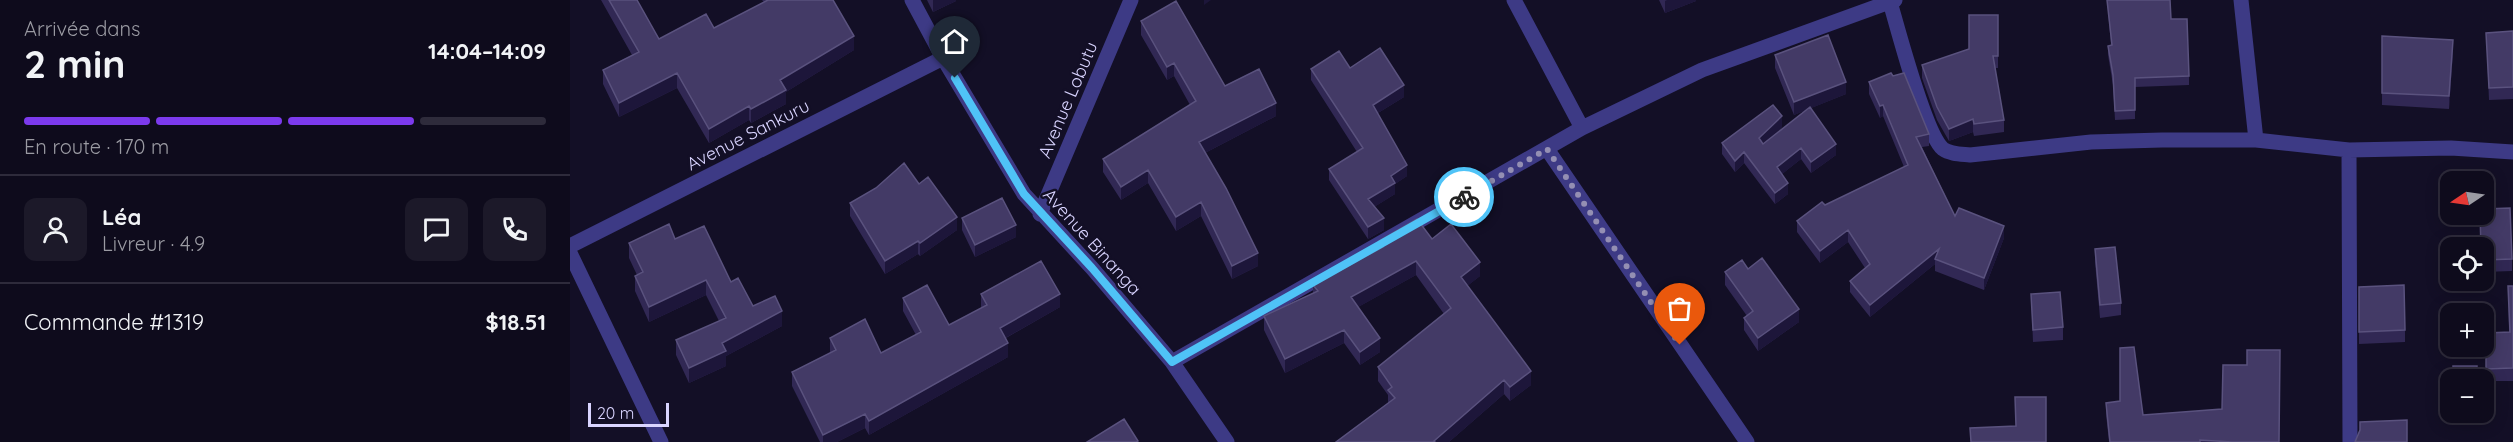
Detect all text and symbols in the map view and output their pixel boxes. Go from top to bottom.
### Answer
text: Arrivée dans [24,16,140,41]
pin [929,16,980,78]
icon: home [938,25,971,58]
text: 14:04–14:09 [428,37,546,65]
street label: Avenue Lobutu [1033,38,1102,162]
text: 2 min [24,39,126,88]
street label: Avenue Sankuru [682,94,813,175]
text: En route · 170 m [24,134,169,159]
courier [1434,167,1494,227]
north arrow [2440,171,2494,225]
map controls [2440,171,2494,423]
icon: bike [1448,181,1481,214]
street label: Avenue Binanga [1038,184,1146,300]
button: person [24,198,87,261]
button: chat [405,198,468,261]
button: phone [483,198,546,261]
text: Léa [102,203,141,231]
text: Livreur · 4.9 [102,231,205,256]
button: locate [2440,237,2494,291]
pin [1654,283,1705,345]
icon: bag [1663,292,1696,325]
button: + [2440,303,2494,357]
text: Commande #1319 [24,308,204,336]
text: $18.51 [486,308,546,336]
button: − [2440,369,2494,423]
scale bar [588,400,669,428]
text: 20 m [597,403,634,423]

